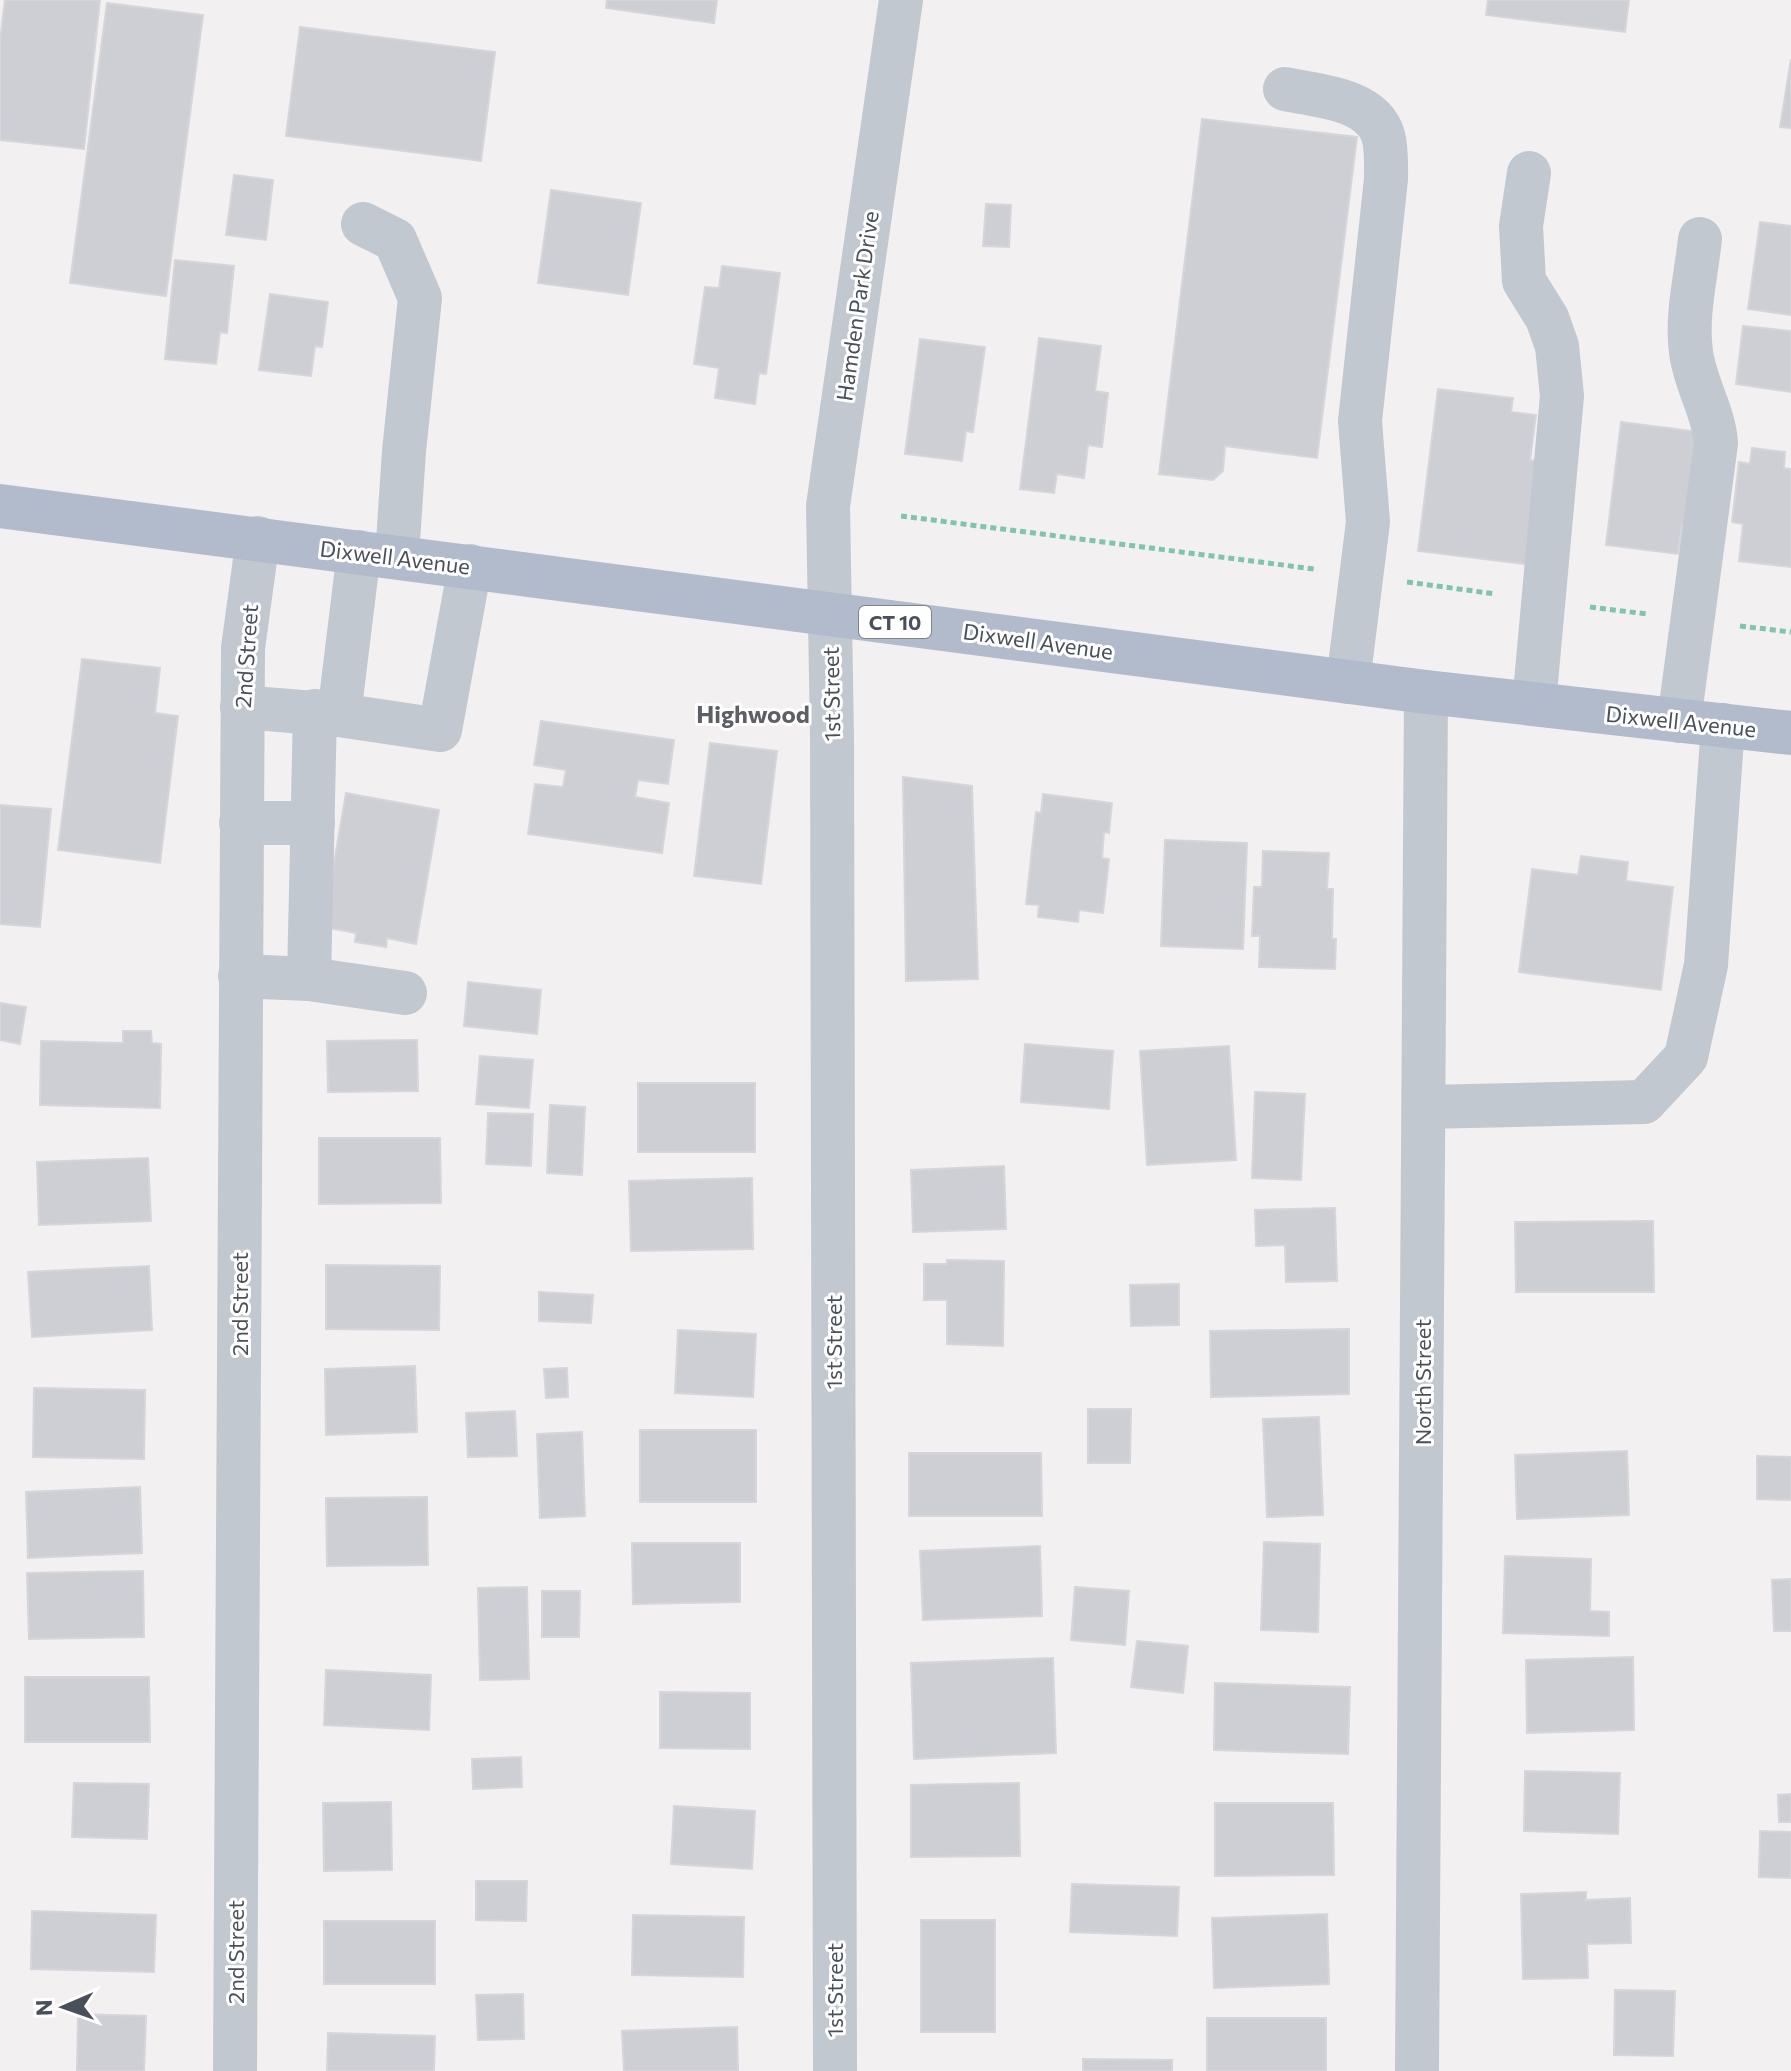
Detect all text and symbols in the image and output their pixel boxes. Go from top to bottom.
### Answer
street label: Hamden Park Drive [830,209,884,403]
street label: Dixwell Avenue [318,534,472,580]
street label: 2nd Street [229,603,263,709]
road number: CT 10 [859,606,931,638]
street label: Dixwell Avenue [961,617,1115,665]
street label: 1st Street [817,646,845,742]
district label: Highwood [696,699,810,728]
street label: Dixwell Avenue [1604,700,1758,742]
street label: 2nd Street [226,1252,253,1356]
street label: 1st Street [820,1295,847,1389]
street label: North Street [1409,1319,1436,1445]
street label: 2nd Street [222,1900,249,2004]
street label: 1st Street [821,1943,848,2037]
north arrow [24,1967,104,2047]
text: N [30,1999,57,2016]

